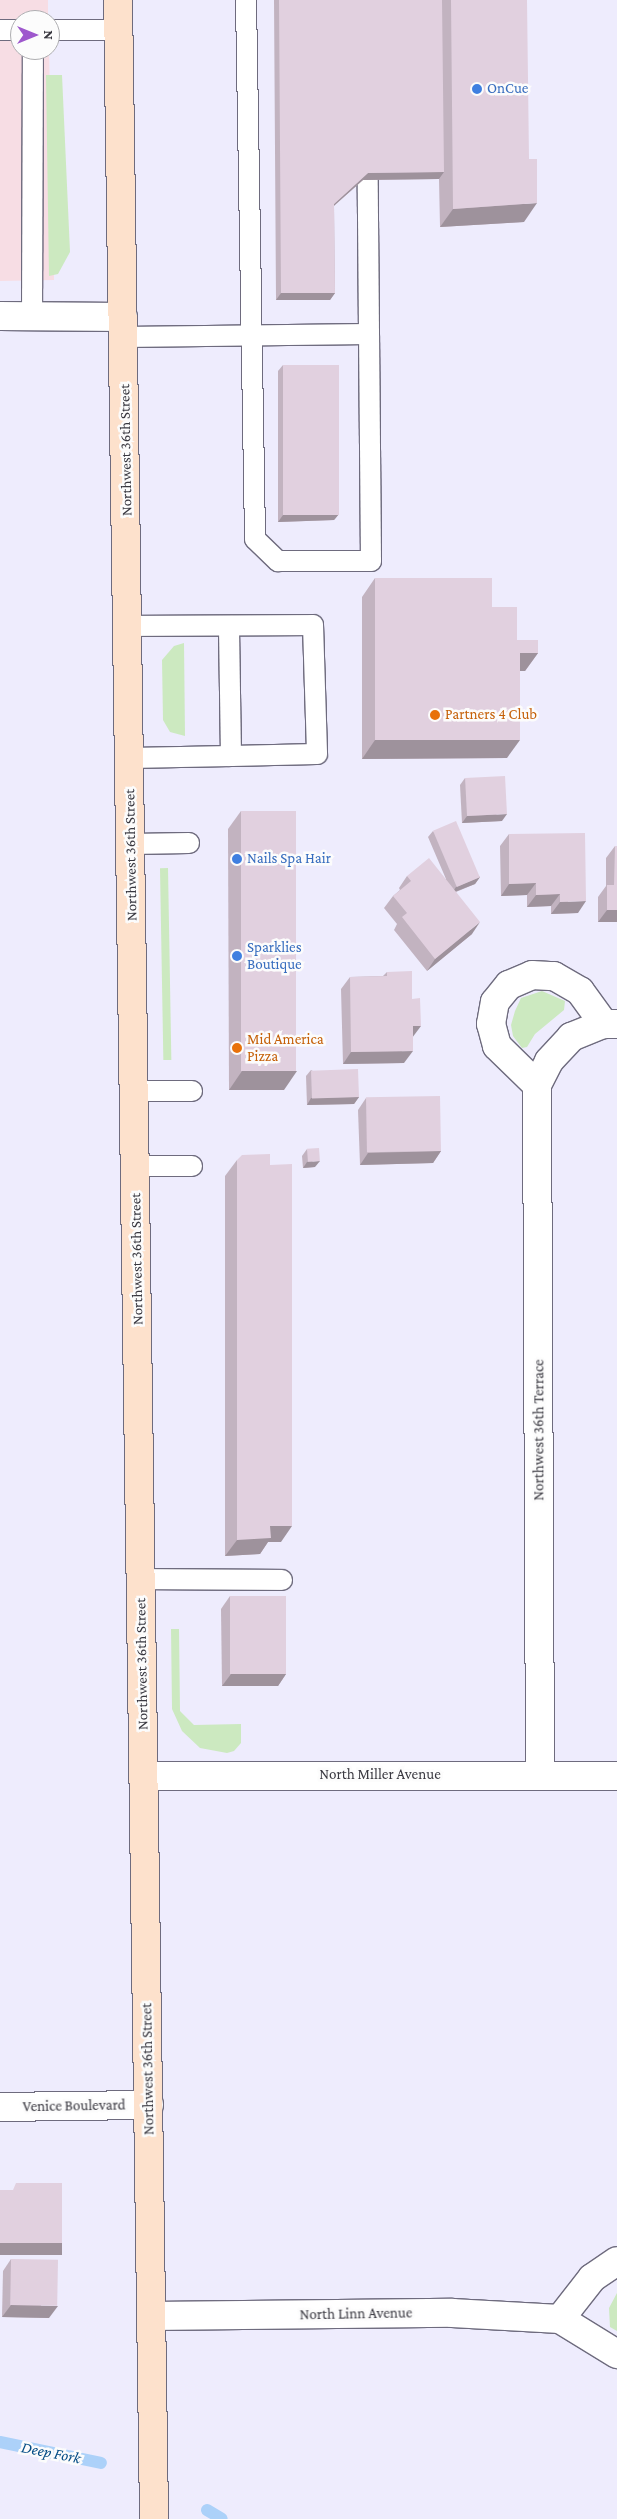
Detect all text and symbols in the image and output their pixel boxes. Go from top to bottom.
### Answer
north arrow [10,10,60,60]
text: N [41,30,57,40]
place label: OnCue [487,80,528,98]
marker: OnCue [471,83,483,95]
street label: Northwest 36th Street [116,384,136,516]
place label: Partners 4 Club [445,706,537,724]
marker: Partners 4 Club [429,709,441,721]
street label: Northwest 36th Street [121,789,141,921]
place label: Nails Spa Hair [247,850,331,868]
marker: Nails Spa Hair [231,853,243,865]
place label: Sparklies Boutique [247,938,302,973]
marker: Sparklies Boutique [231,950,243,962]
place label: Mid America Pizza [247,1030,324,1065]
marker: Mid America Pizza [231,1042,243,1054]
street label: Northwest 36th Street [127,1193,147,1325]
street label: Northwest 36th Terrace [530,1359,548,1501]
street label: Northwest 36th Street [132,1598,152,1730]
street label: North Miller Avenue [319,1766,441,1784]
street label: Northwest 36th Street [138,2003,158,2135]
street label: Venice Boulevard [22,2096,126,2116]
street label: North Linn Avenue [299,2304,413,2324]
water label: Deep Fork [20,2438,82,2468]

